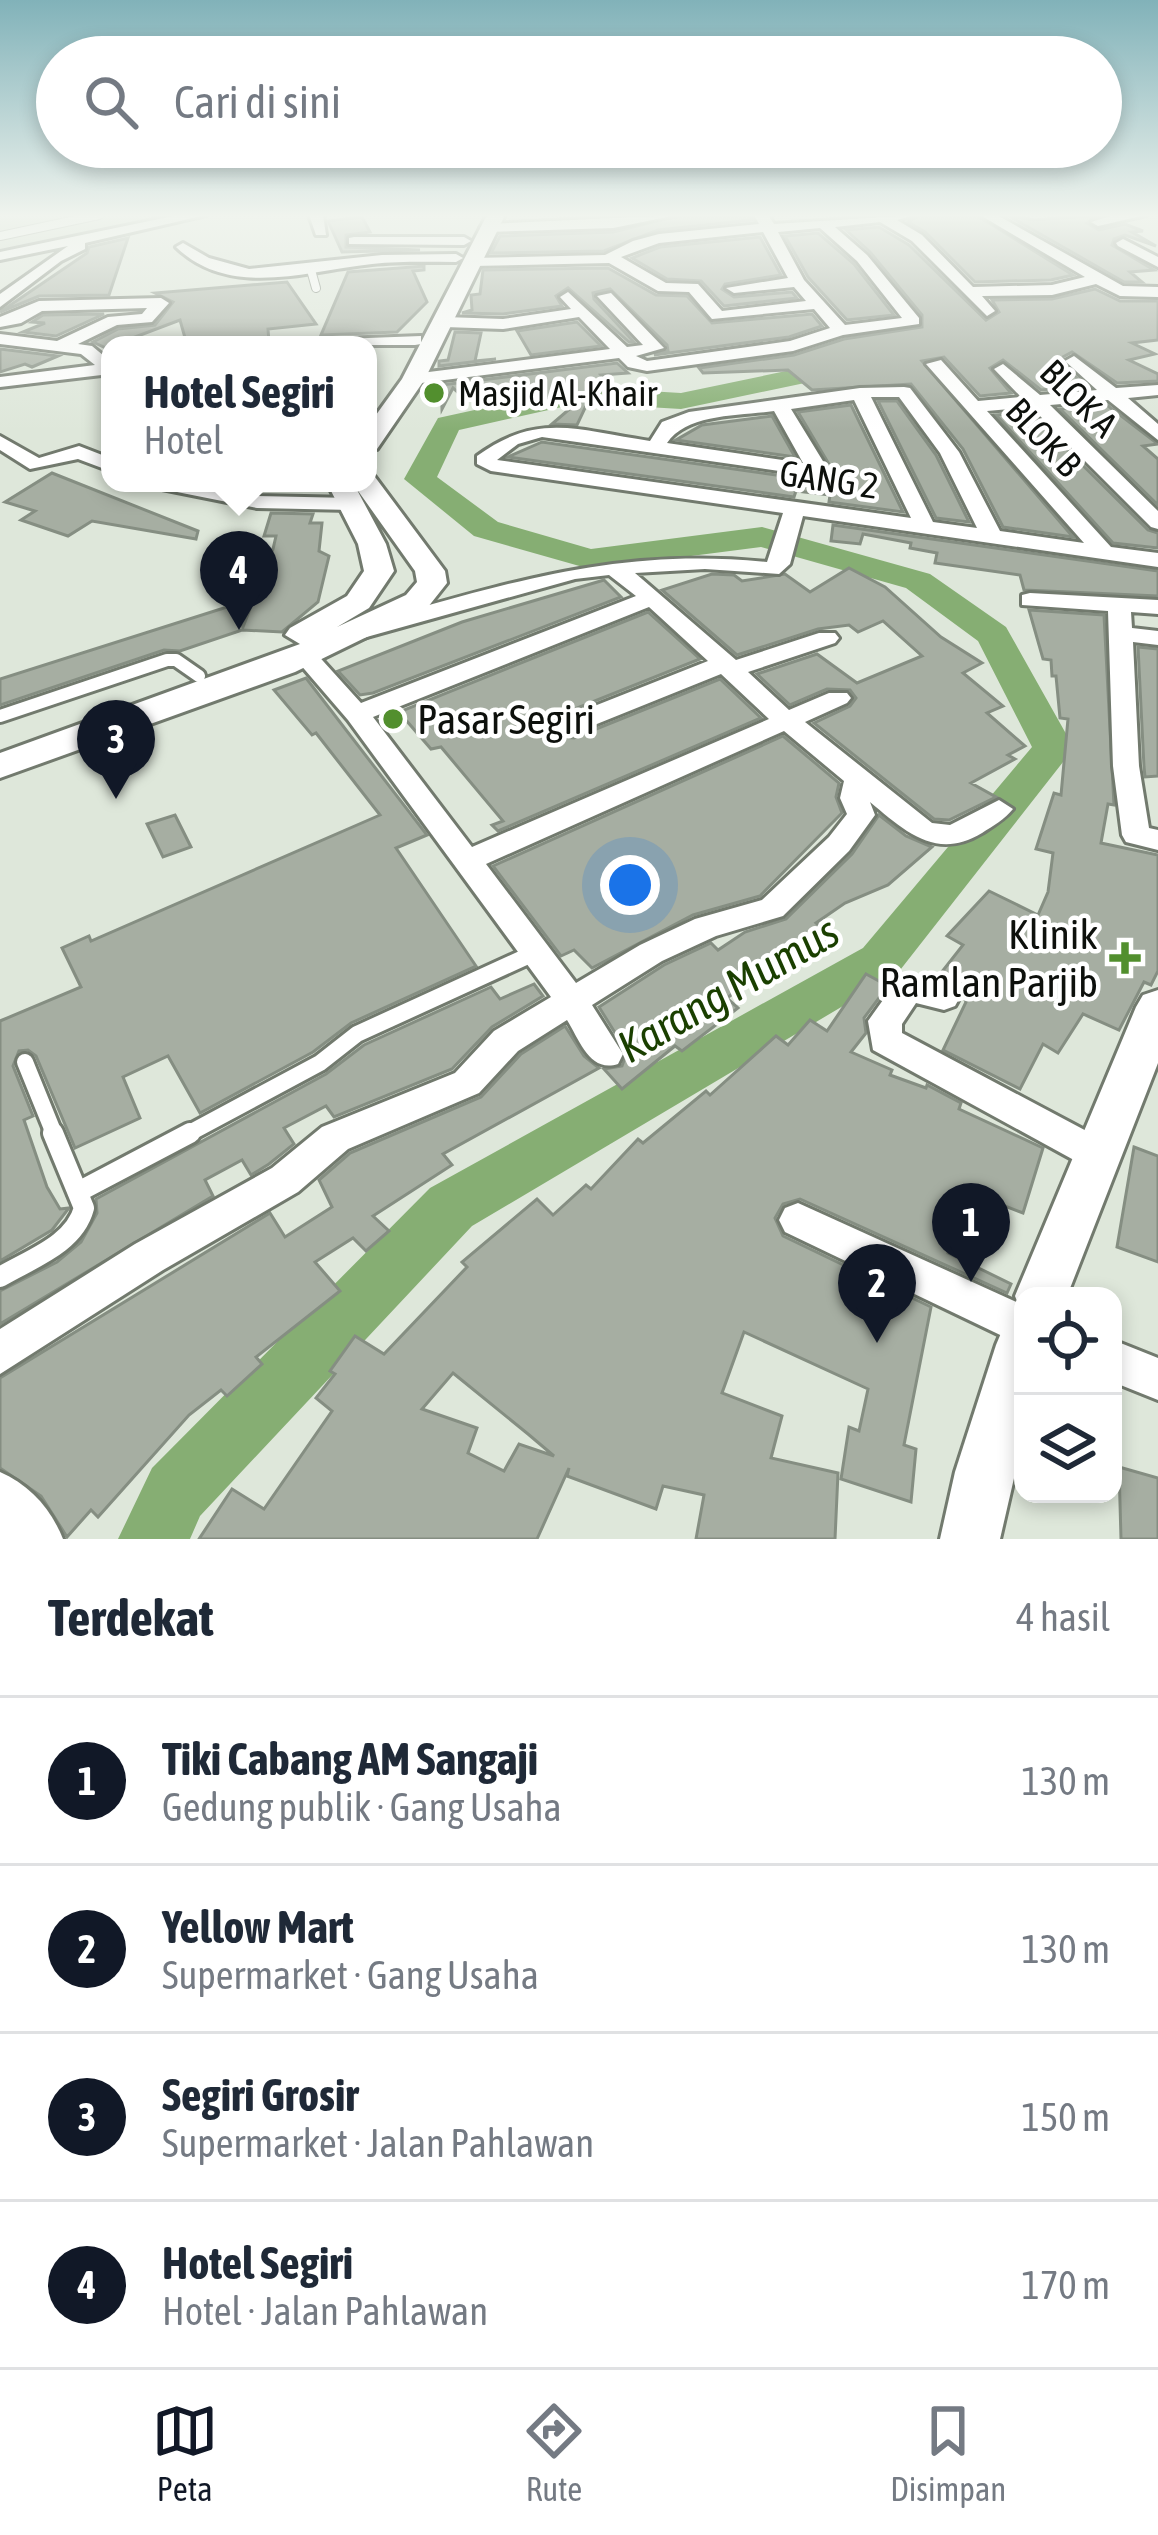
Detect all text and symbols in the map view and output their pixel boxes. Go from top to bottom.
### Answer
search box [36,36,1122,168]
icon: search [78,69,144,135]
text: Cari di sini [174,76,341,128]
popup [101,336,377,492]
street label: BLOK A [1032,351,1126,445]
text: Hotel Segiri [144,366,334,418]
place label: Masjid Al-Khair [458,372,658,414]
marker: Masjid Al-Khair [421,380,447,406]
street label: BLOK B [998,389,1090,485]
text: Hotel [144,418,223,462]
street label: GANG 2 [777,451,881,507]
pin: 4 [200,531,278,630]
place label: Pasar Segiri [417,695,595,743]
pin: 3 [77,700,155,799]
marker: Pasar Segiri [380,706,406,732]
your location [600,855,660,915]
water label: Karang Mumus [608,905,848,1073]
place label: Klinik Ramlan Parjib [880,910,1098,1006]
marker: Klinik Ramlan Parjib [1109,942,1141,974]
pin: 1 [932,1183,1010,1282]
pin: 2 [838,1244,916,1343]
map controls [1014,1287,1122,1503]
button: locate [1014,1287,1122,1395]
button: layers [1014,1395,1122,1503]
text: Terdekat [48,1588,214,1647]
text: 4 hasil [1016,1595,1110,1639]
text: Tiki Cabang AM Sangaji [162,1733,538,1785]
text: 1 [78,1759,96,1803]
text: 130 m [1022,1759,1110,1803]
text: Gedung publik · Gang Usaha [162,1785,562,1829]
text: Yellow Mart [162,1901,354,1953]
text: 2 [78,1927,96,1971]
text: 130 m [1022,1927,1110,1971]
text: Supermarket · Gang Usaha [162,1953,539,1997]
text: Segiri Grosir [162,2069,359,2121]
text: 3 [78,2095,96,2139]
text: 150 m [1022,2095,1110,2139]
text: Supermarket · Jalan Pahlawan [162,2121,594,2165]
text: Hotel Segiri [162,2237,353,2289]
text: 4 [78,2263,96,2307]
text: 170 m [1022,2263,1110,2307]
text: Hotel · Jalan Pahlawan [162,2289,488,2333]
tab: Peta [152,2398,218,2508]
tab: Rute [521,2398,587,2508]
tab: Disimpan [890,2398,1006,2508]

